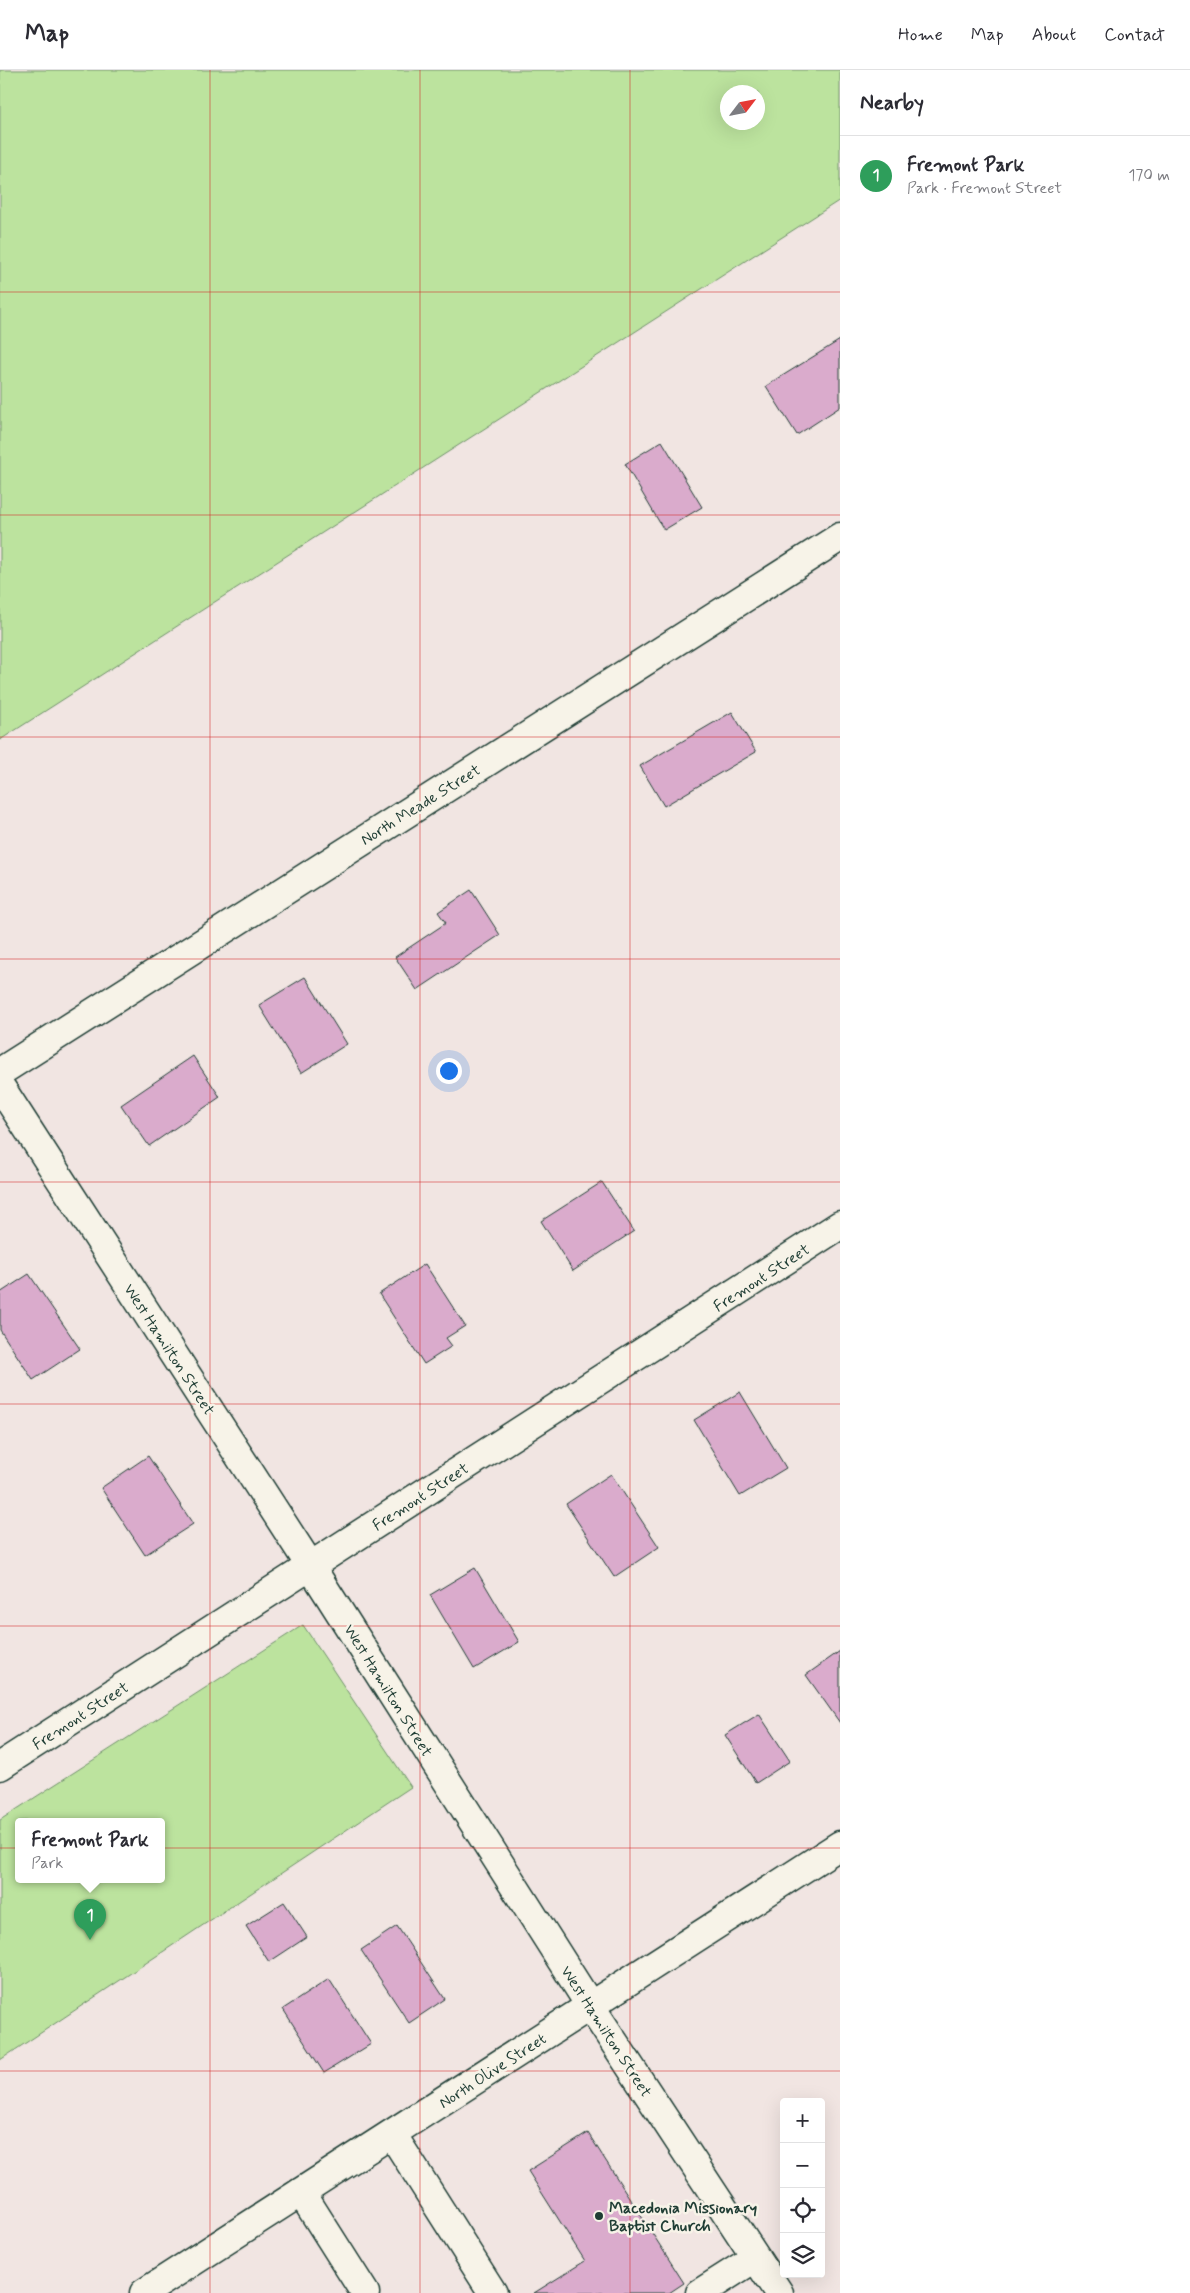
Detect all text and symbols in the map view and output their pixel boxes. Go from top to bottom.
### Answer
text: Map [25,19,69,50]
text: Home [898,23,943,47]
text: Map [971,23,1004,47]
text: About [1032,23,1076,47]
text: Contact [1104,23,1165,47]
north arrow [720,85,765,130]
text: Nearby [860,89,924,117]
text: Fremont Park [907,153,1024,178]
text: 1 [872,165,880,186]
text: 170 m [1128,165,1170,186]
text: Park · Fremont Street [907,178,1062,199]
street label: North Meade Street [357,760,485,851]
your location [436,1058,462,1084]
street label: Fremont Street [710,1239,814,1317]
street label: West Hamilton Street [118,1280,219,1420]
street label: Fremont Street [369,1458,473,1536]
street label: West Hamilton Street [338,1620,437,1761]
street label: Fremont Street [29,1677,133,1755]
popup [15,1818,165,1883]
text: Fremont Park [31,1828,149,1853]
text: Park [31,1853,63,1874]
pin: 1 [74,1899,106,1940]
street label: West Hamilton Street [555,1962,656,2102]
street label: North Olive Street [435,2029,551,2114]
map controls [780,2098,825,2278]
button: + [780,2098,825,2143]
button: − [780,2143,825,2188]
button: locate [780,2188,825,2233]
place label: Macedonia Missionary Baptist Church [609,2198,757,2237]
marker: Macedonia Missionary Baptist Church [593,2210,605,2222]
button: layers [780,2233,825,2278]

